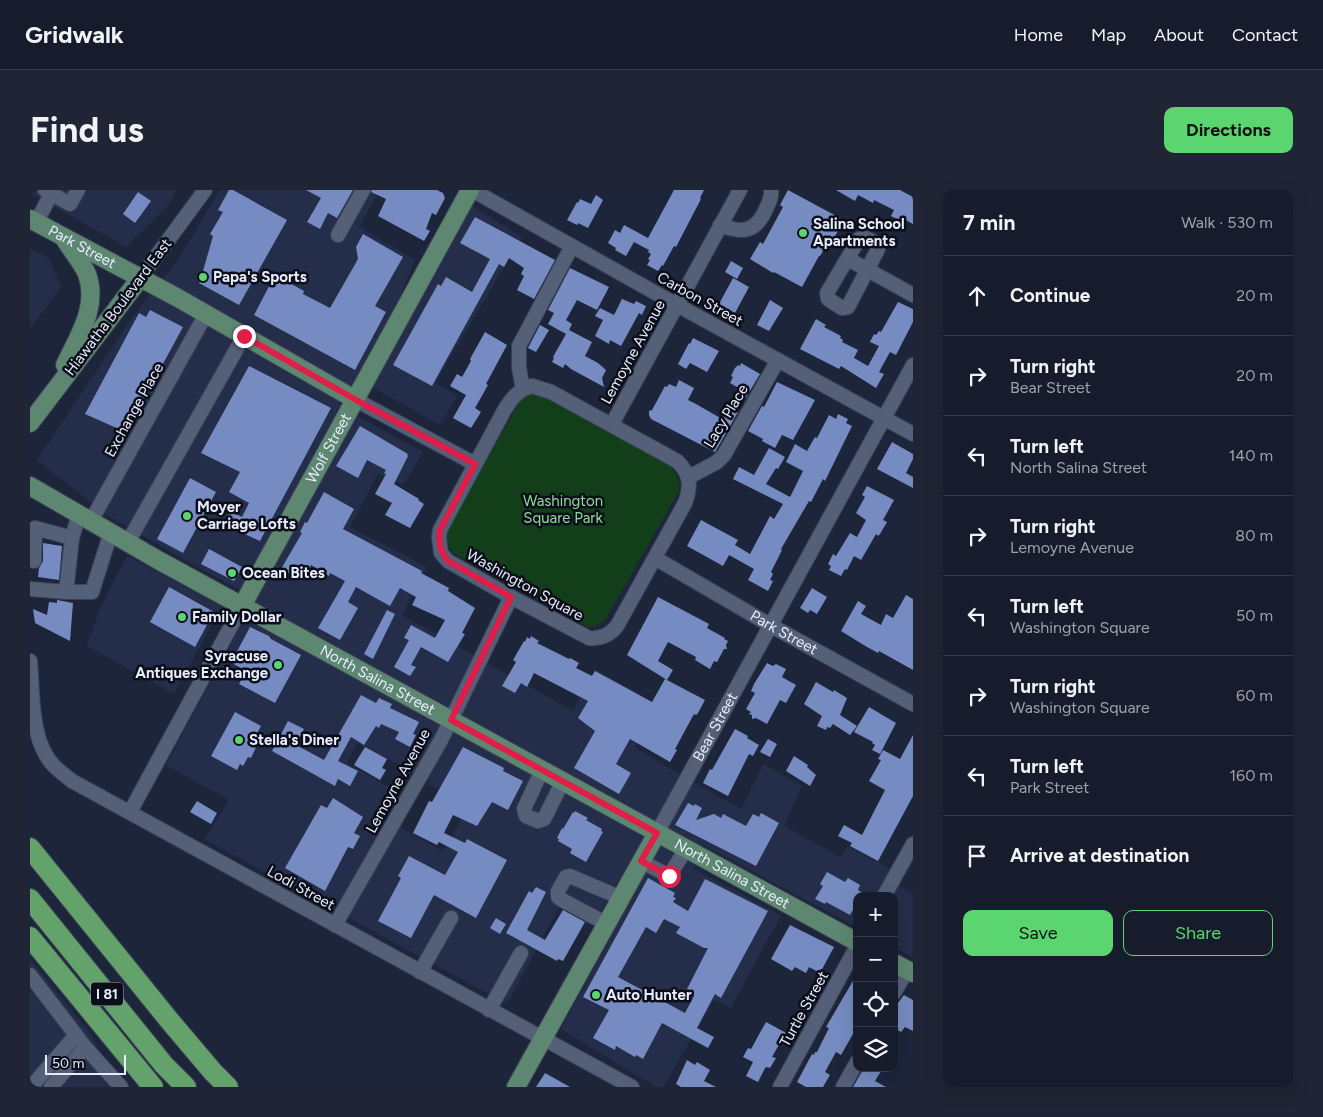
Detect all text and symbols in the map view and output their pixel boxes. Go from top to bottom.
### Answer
text: Gridwalk [25,20,124,49]
text: Home [1014,24,1063,46]
text: Map [1091,24,1126,46]
text: About [1154,24,1204,46]
text: Contact [1232,24,1298,46]
button: Directions [1164,107,1293,153]
text: Find us [30,109,144,151]
text: 7 min [963,210,1015,235]
text: Walk · 530 m [1181,213,1273,232]
place label: Salina School Apartments [813,215,905,250]
street label: Park Street [45,221,119,272]
marker: Salina School Apartments [797,227,809,239]
street label: Hiawatha Boulevard East [61,235,175,379]
place label: Papa's Sports [213,268,307,286]
street label: Carbon Street [654,268,746,330]
marker: Papa's Sports [197,271,209,283]
icon: ahead [963,282,991,310]
text: Continue [1010,284,1090,307]
text: 20 m [1236,286,1273,305]
street label: Lemoyne Avenue [597,297,669,407]
route end [233,325,256,348]
text: Turn right [1010,355,1096,378]
street label: Exchange Place [101,360,167,460]
icon: right [963,362,991,390]
text: 20 m [1236,366,1273,385]
text: Bear Street [1010,378,1091,397]
street label: Lacy Place [700,381,752,451]
street label: Wolf Street [302,410,355,486]
text: Turn left [1010,435,1084,458]
icon: left [963,442,991,470]
text: 140 m [1229,446,1273,465]
text: North Salina Street [1010,458,1147,477]
park label: Washington Square Park [523,492,603,527]
place label: Moyer Carriage Lofts [197,498,296,533]
marker: Moyer Carriage Lofts [181,510,193,522]
text: Turn right [1010,515,1096,538]
icon: right [963,522,991,550]
text: 80 m [1235,526,1273,545]
text: Lemoyne Avenue [1010,538,1134,557]
street label: Washington Square [463,545,587,625]
place label: Ocean Bites [242,564,325,582]
marker: Ocean Bites [226,567,238,579]
text: Turn left [1010,595,1084,618]
icon: left [963,602,991,630]
text: 50 m [1236,606,1273,625]
street label: Park Street [747,607,821,659]
place label: Family Dollar [192,608,282,626]
marker: Family Dollar [176,611,188,623]
text: Washington Square [1010,618,1150,637]
street label: North Salina Street [317,641,439,719]
place label: Syracuse Antiques Exchange [135,647,269,682]
marker: Syracuse Antiques Exchange [272,659,284,671]
text: Turn right [1010,675,1096,698]
icon: right [963,682,991,710]
text: 60 m [1236,686,1273,705]
street label: Bear Street [689,689,741,764]
text: Washington Square [1010,698,1150,717]
street label: Lemoyne Avenue [362,726,434,836]
place label: Stella's Diner [249,731,339,749]
marker: Stella's Diner [233,734,245,746]
text: Turn left [1010,755,1084,778]
icon: left [963,762,991,790]
text: 160 m [1230,766,1273,785]
text: Park Street [1010,778,1089,797]
street label: North Salina Street [671,835,793,913]
icon: arrive [963,842,991,870]
text: Arrive at destination [1010,844,1189,867]
street label: Lodi Street [264,862,338,914]
route start [658,865,681,888]
map controls [853,892,898,1072]
button: + [853,892,898,937]
button: Save [963,910,1113,956]
button: Share [1123,910,1273,956]
button: − [853,937,898,982]
street label: Turtle Street [776,968,832,1050]
road number: I 81 [91,982,123,1006]
button: locate [853,982,898,1027]
place label: Auto Hunter [606,986,692,1004]
marker: Auto Hunter [590,989,602,1001]
button: layers [853,1027,898,1072]
scale bar [45,1052,126,1075]
text: 50 m [52,1055,84,1072]

